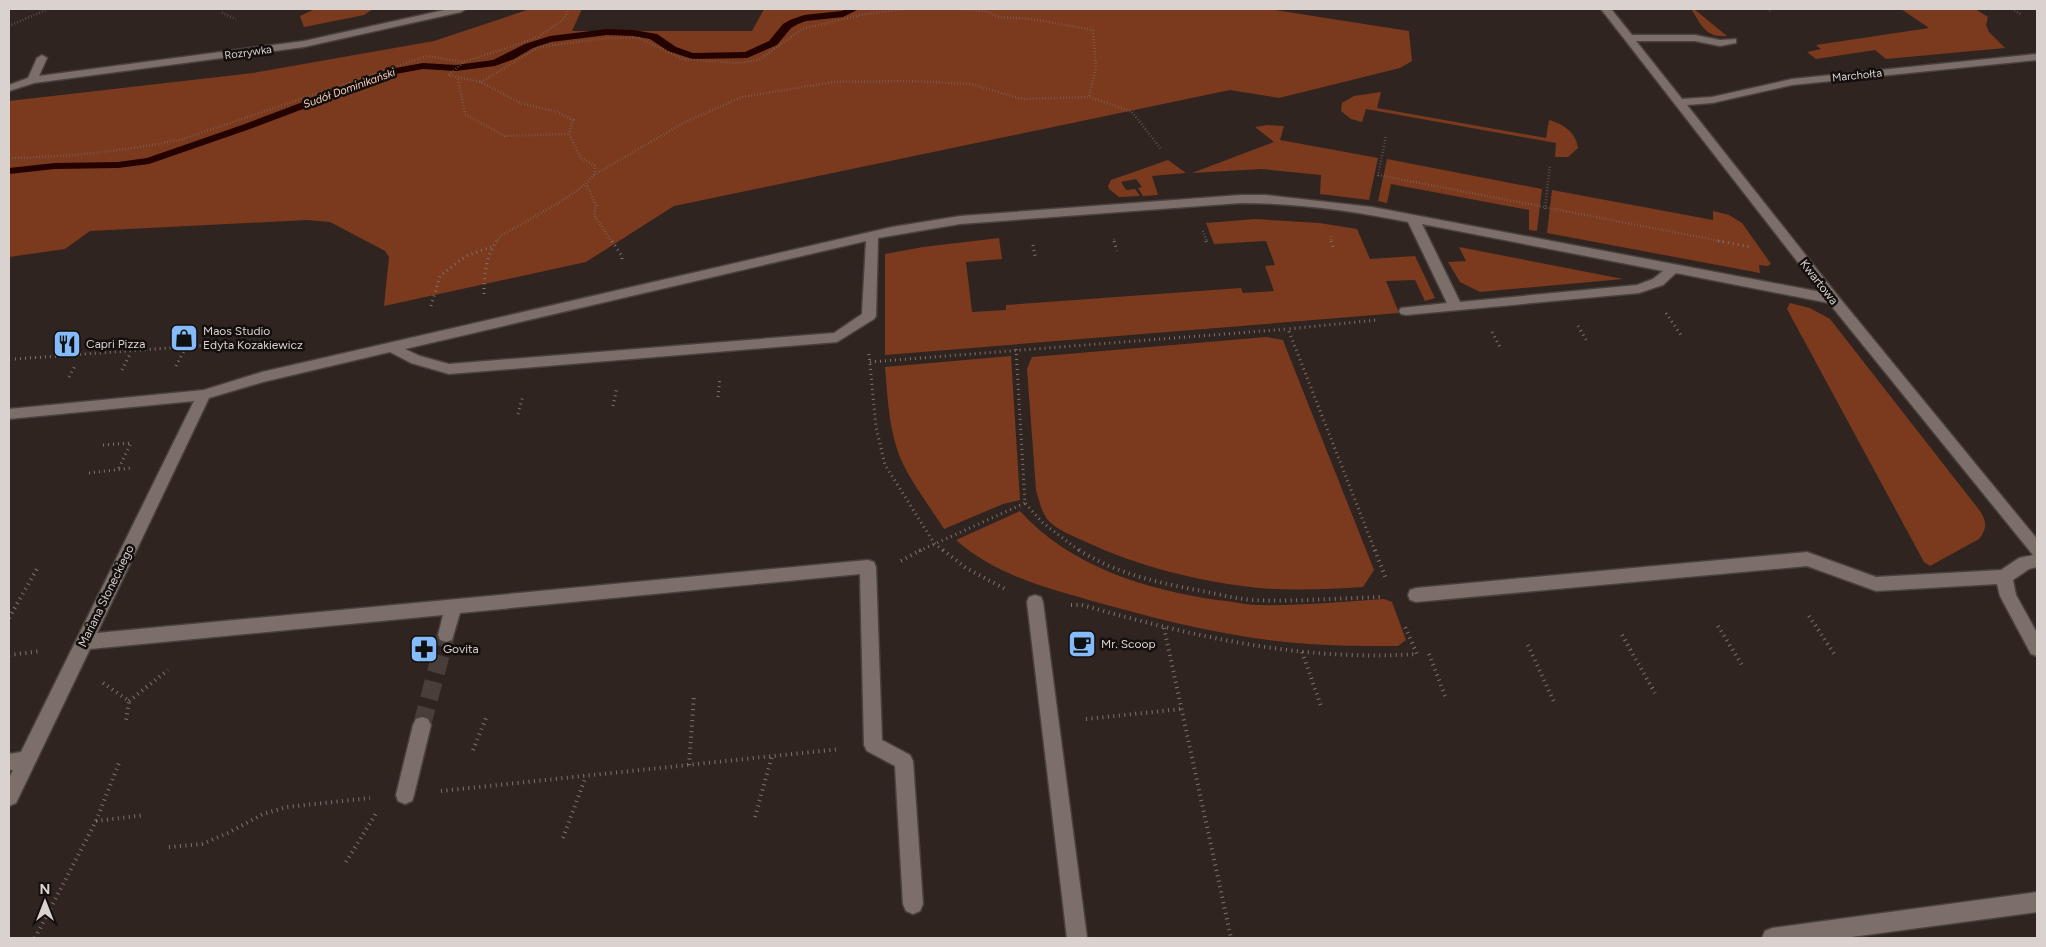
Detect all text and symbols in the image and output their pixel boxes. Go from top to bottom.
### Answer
street label: Rozrywka [224,43,273,62]
water label: Sudół Dominikański [301,66,397,111]
street label: Marchołta [1832,66,1883,85]
street label: Kwartowa [1797,257,1841,307]
shop icon: Maos Studio Edyta Kozakiewicz [169,323,199,353]
place label: Maos Studio Edyta Kozakiewicz [203,324,303,352]
restaurant icon: Capri Pizza [52,329,82,359]
place label: Capri Pizza [86,337,145,351]
street label: Mariana Słoneckiego [75,543,137,649]
cafe icon: Mr. Scoop [1067,629,1097,659]
pharmacy icon: Govita [409,634,439,664]
place label: Mr. Scoop [1101,637,1156,651]
place label: Govita [443,642,479,656]
north arrow [20,877,70,927]
text: N [40,881,50,898]

